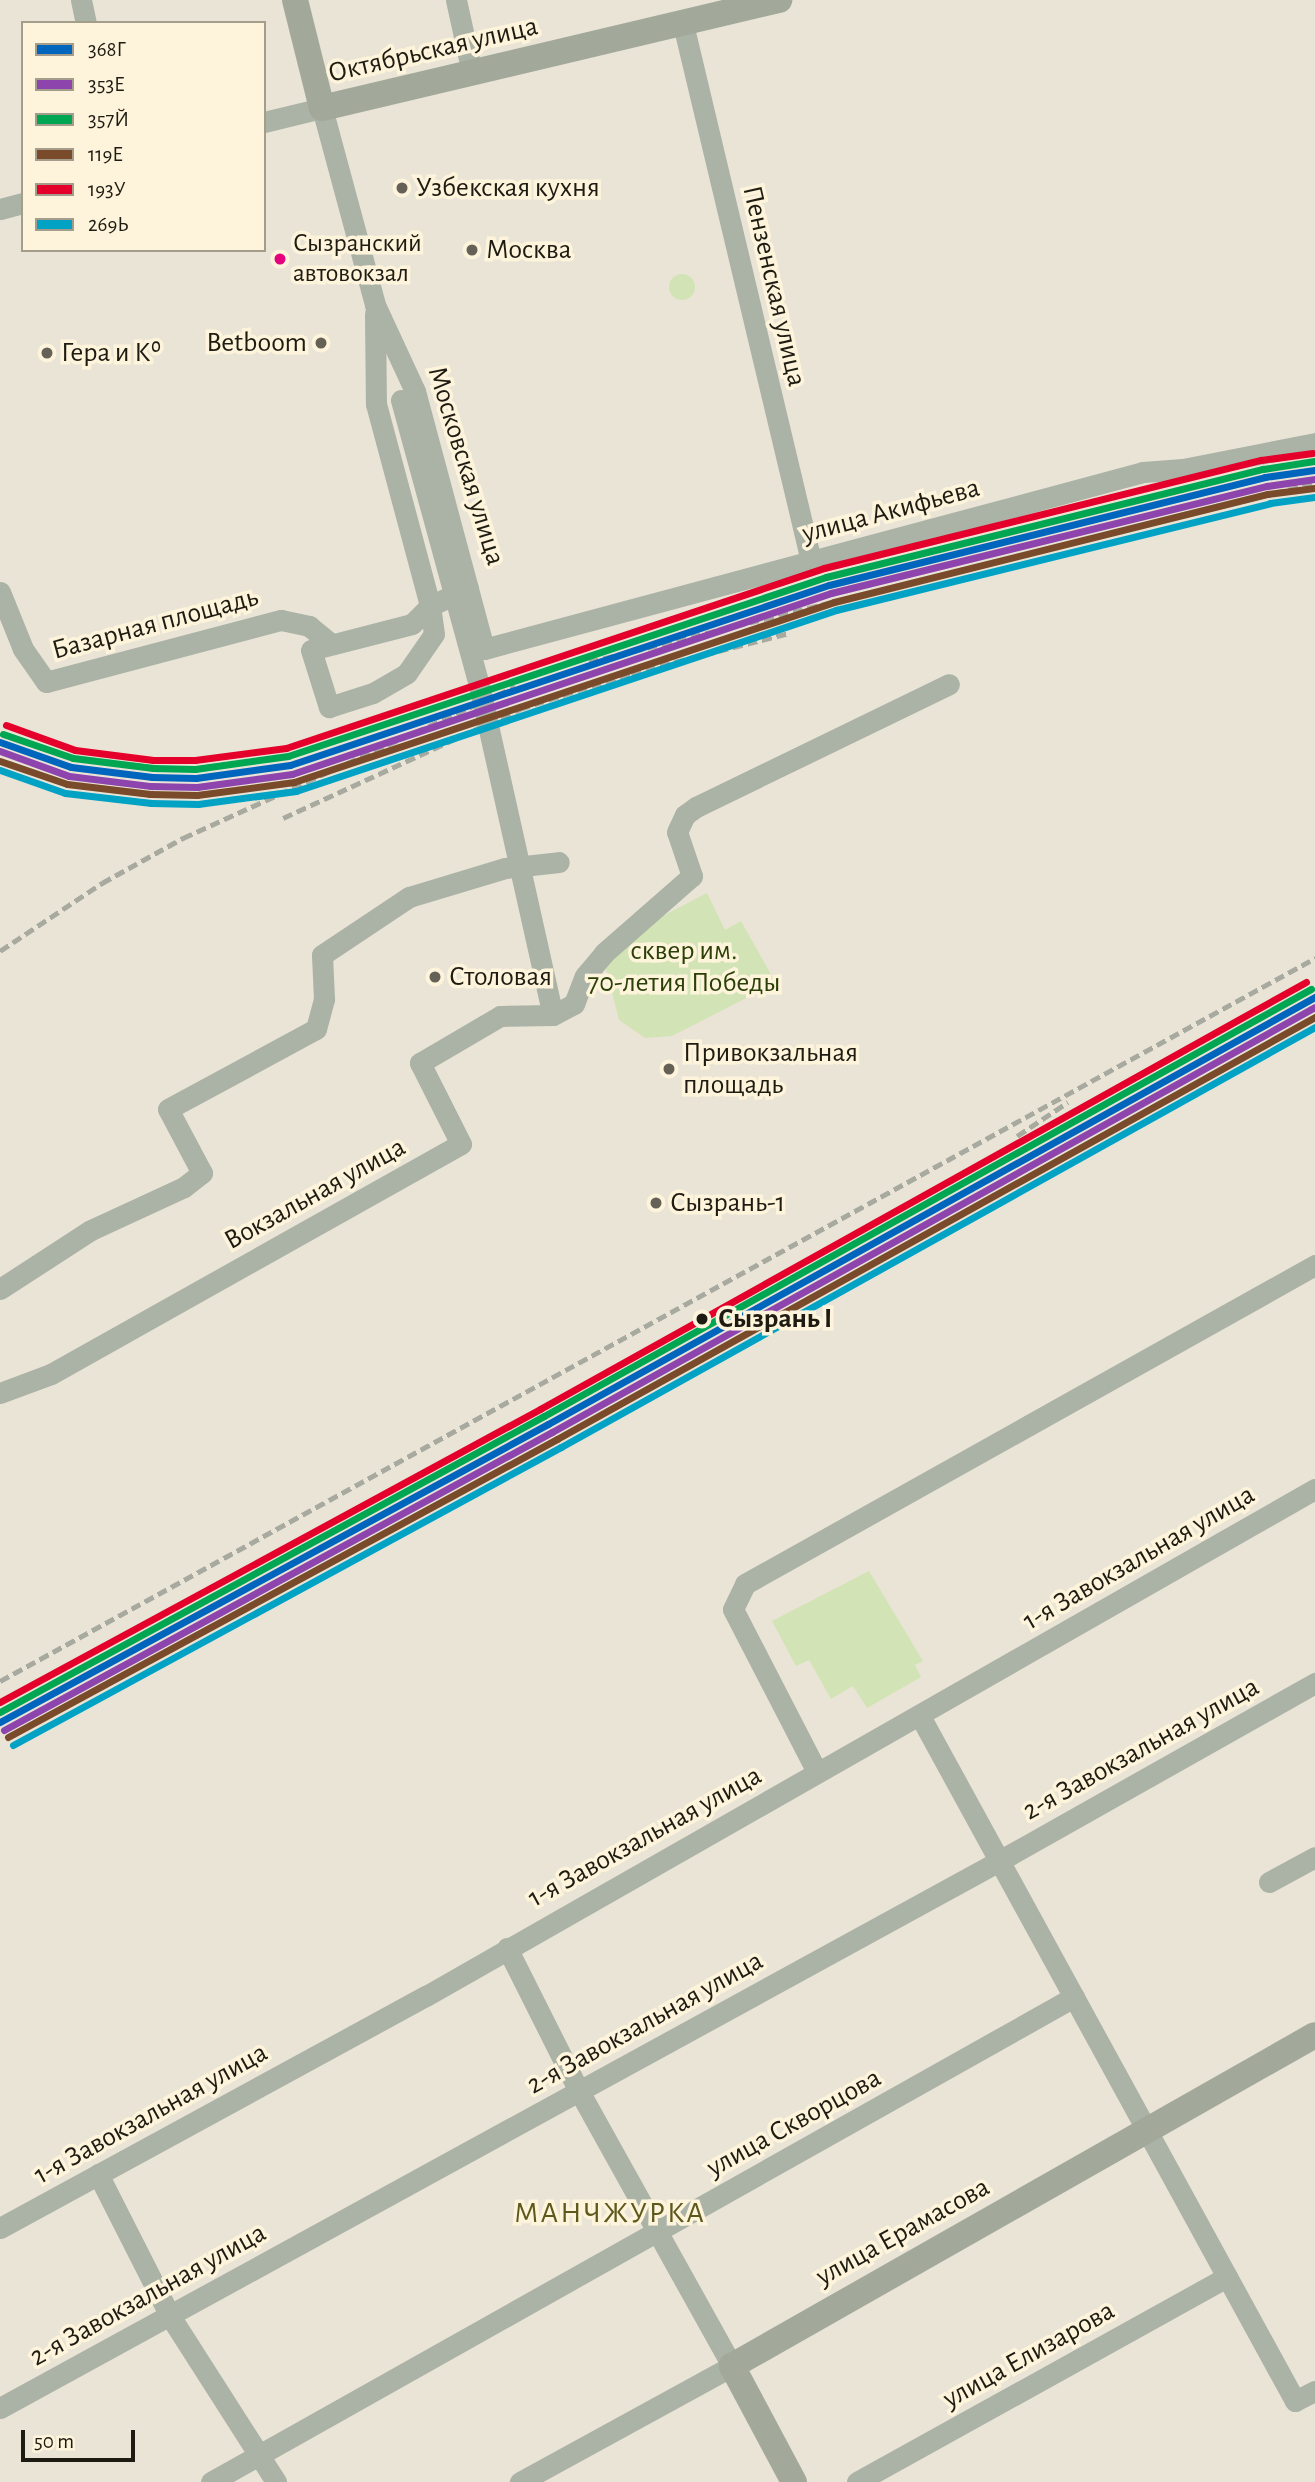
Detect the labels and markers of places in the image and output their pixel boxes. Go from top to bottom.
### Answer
place label: Узбекская кухня [416,171,600,205]
marker: Узбекская кухня [394,180,410,196]
place label: Сызранский автовокзал [293,228,422,290]
place label: Москва [486,233,572,267]
marker: Москва [464,242,480,258]
marker: Сызранский автовокзал [273,252,287,266]
place label: Betboom [206,326,307,360]
marker: Betboom [313,335,329,351]
place label: Гера и К⁰ [61,336,161,370]
marker: Гера и К⁰ [39,345,55,361]
place label: Столовая [449,960,552,994]
marker: Столовая [427,969,443,985]
place label: Привокзальная площадь [683,1036,858,1102]
marker: Привокзальная площадь [661,1061,677,1077]
place label: Сызрань-1 [670,1186,785,1220]
marker: Сызрань-1 [648,1195,664,1211]
place label: Сызрань I [718,1302,832,1336]
marker: Сызрань I [692,1309,712,1329]

